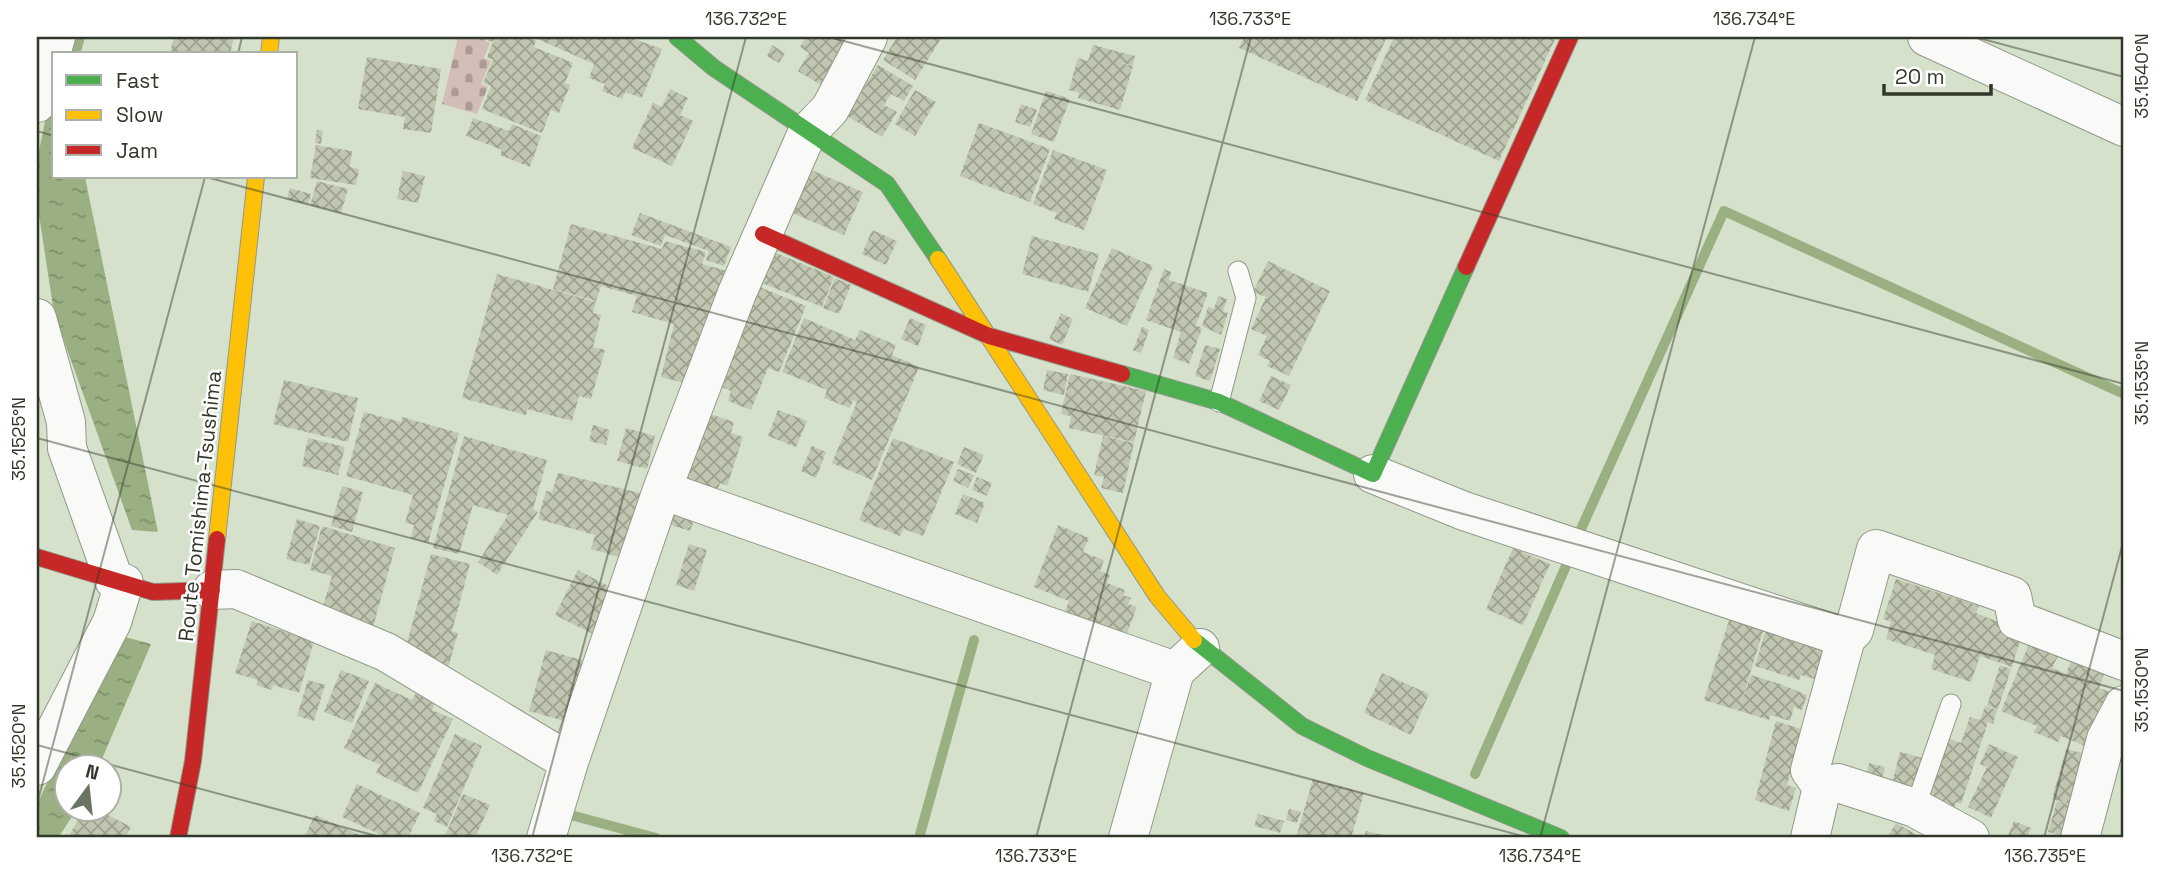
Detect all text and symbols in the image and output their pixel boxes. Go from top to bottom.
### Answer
text: 136.732°E [705,7,787,30]
text: 136.733°E [1209,7,1291,30]
text: 136.734°E [1713,7,1795,30]
text: 35.1540°N [2130,33,2153,119]
legend [52,52,298,178]
scale bar [1884,52,1991,96]
text: 20 m [1895,63,1945,90]
text: Fast [116,67,160,94]
text: Slow [116,101,164,128]
text: Jam [116,137,158,164]
text: 35.1535°N [2130,341,2153,425]
street label: Route Tomishima-Tsushima [172,369,227,643]
text: 35.1525°N [7,397,30,481]
text: 35.1530°N [2130,647,2153,733]
text: 35.1520°N [7,704,30,788]
north arrow [52,752,122,822]
text: N [83,758,102,786]
text: 136.732°E [491,844,573,867]
text: 136.733°E [995,844,1077,867]
text: 136.734°E [1499,844,1581,867]
text: 136.735°E [2004,844,2086,867]

